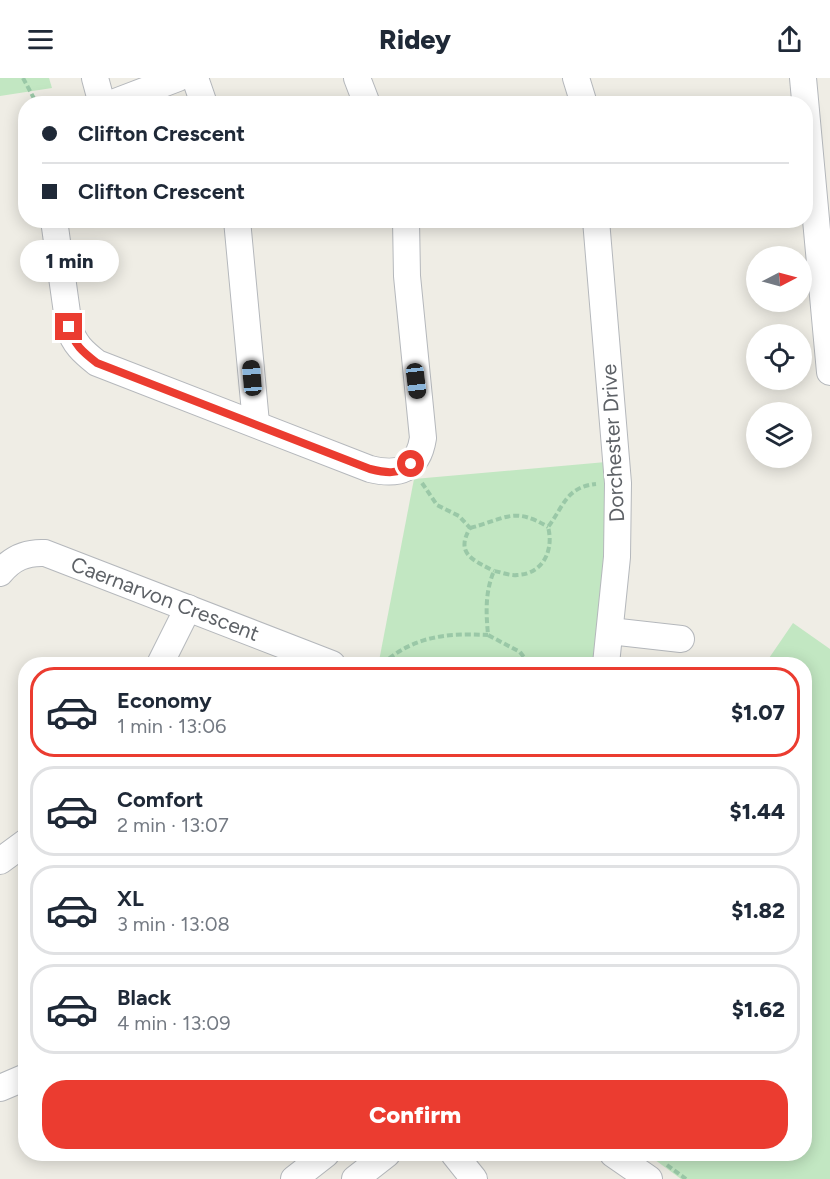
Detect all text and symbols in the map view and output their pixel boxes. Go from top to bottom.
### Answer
icon: menu [24,23,57,56]
text: Ridey [379,23,451,56]
icon: share [773,23,806,56]
text: Clifton Crescent [78,120,245,147]
text: Clifton Crescent [78,178,245,205]
callout: 1 min [20,240,118,282]
north arrow [746,246,812,312]
map controls [746,246,812,468]
text: 1 min [46,249,93,273]
route end [55,313,82,340]
button: locate [746,324,812,390]
car [241,359,263,397]
car [405,362,427,400]
street label: Dorchester Drive [596,363,629,523]
button: layers [746,402,812,468]
route start [397,450,424,477]
street label: Caernarvon Crescent [67,551,263,646]
icon: car [45,685,99,739]
text: Economy [117,687,212,714]
text: $1.07 [731,699,785,726]
text: 1 min · 13:06 [117,714,226,738]
icon: car [45,784,99,838]
text: Comfort [117,786,203,813]
text: $1.44 [730,798,785,825]
text: 2 min · 13:07 [117,813,229,837]
icon: car [45,883,99,937]
text: XL [117,885,144,912]
text: $1.82 [731,897,785,924]
text: 3 min · 13:08 [117,912,230,936]
icon: car [45,982,99,1036]
text: Black [117,984,171,1011]
text: $1.62 [732,996,785,1023]
text: 4 min · 13:09 [117,1011,230,1035]
button: Confirm [42,1080,788,1149]

